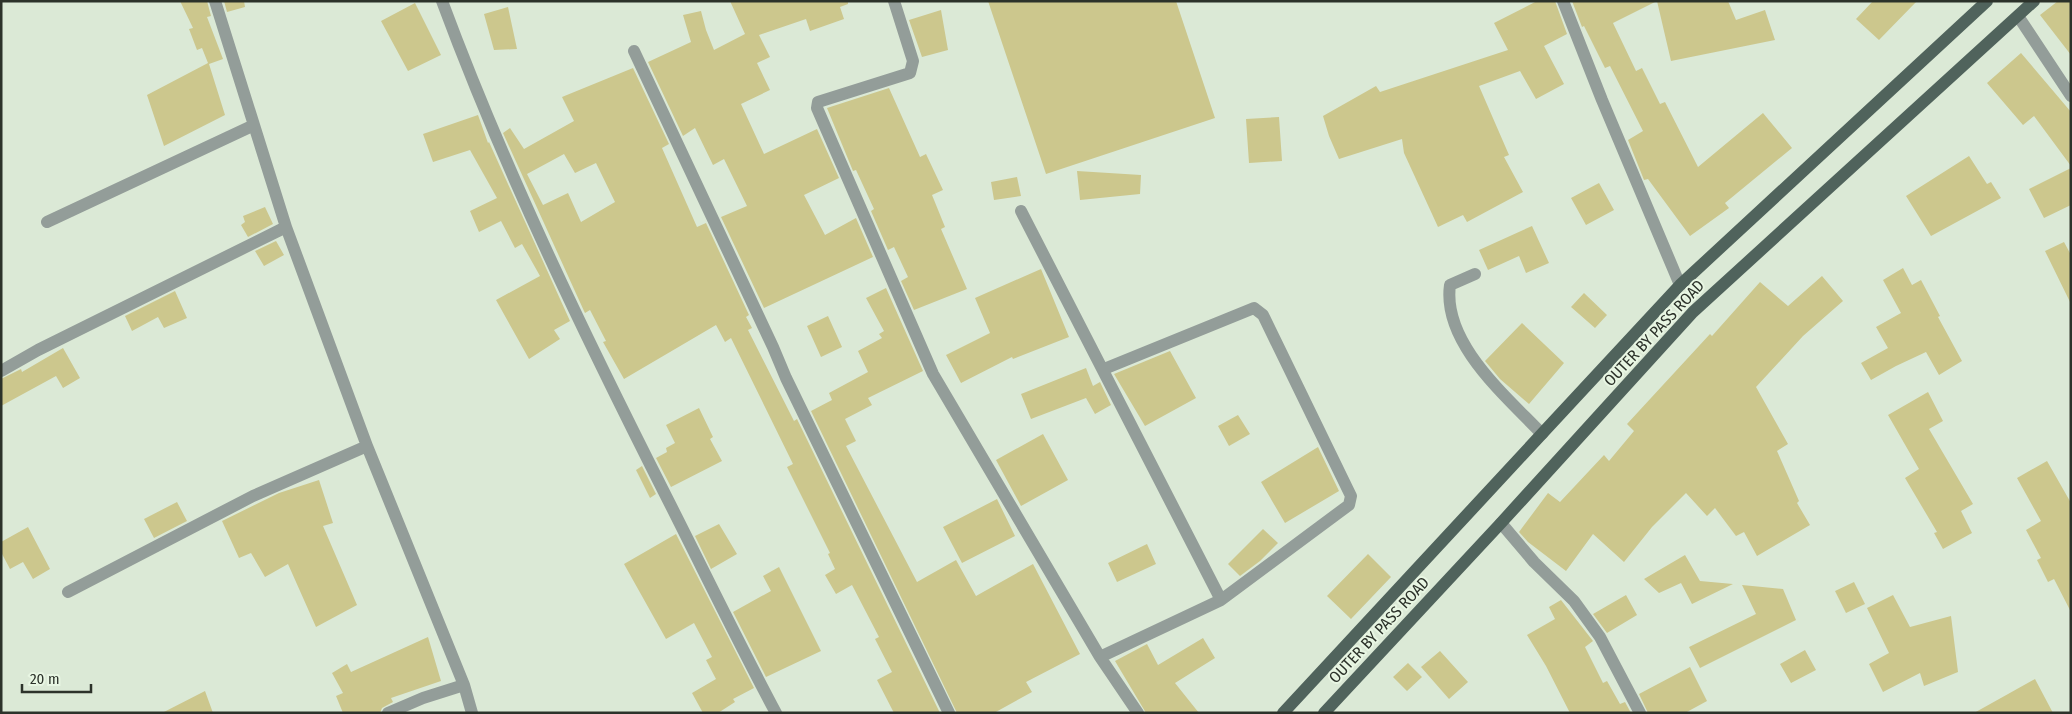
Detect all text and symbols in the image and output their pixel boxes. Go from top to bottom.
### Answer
street label: OUTER BY PASS ROAD [1600,276,1708,390]
street label: OUTER BY PASS ROAD [1325,573,1433,687]
scale bar [22,662,91,694]
text: 20 m [30,670,60,688]

